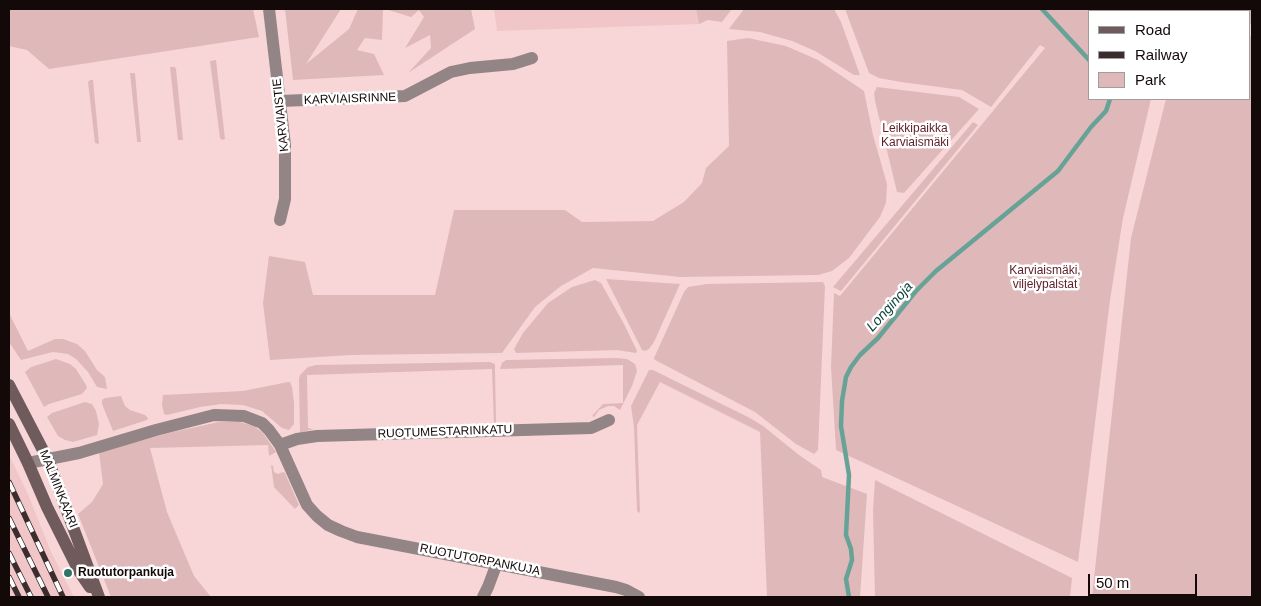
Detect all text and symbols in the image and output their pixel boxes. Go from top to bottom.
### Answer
legend [1088,10,1251,100]
text: Road [1135,21,1171,38]
text: Railway [1135,46,1188,63]
text: Park [1135,71,1166,88]
street label: KARVIAISTIE [270,78,292,152]
street label: KARVIAISRINNE [304,90,396,108]
park label: Leikkipaikka Karviaismäki [881,122,949,150]
park label: Karviaismäki, viljelypalstat [1009,264,1081,292]
water label: Longinoja [863,279,917,335]
street label: RUOTUMESTARINKATU [377,422,513,442]
street label: MALMINKAARI [36,448,80,530]
street label: RUOTUTORPANKUJA [419,541,541,579]
scale bar [1091,564,1200,596]
place label: Ruotutorpankuja [78,566,174,580]
marker: Ruotutorpankuja [62,567,74,579]
text: 50 m [1096,574,1129,591]

